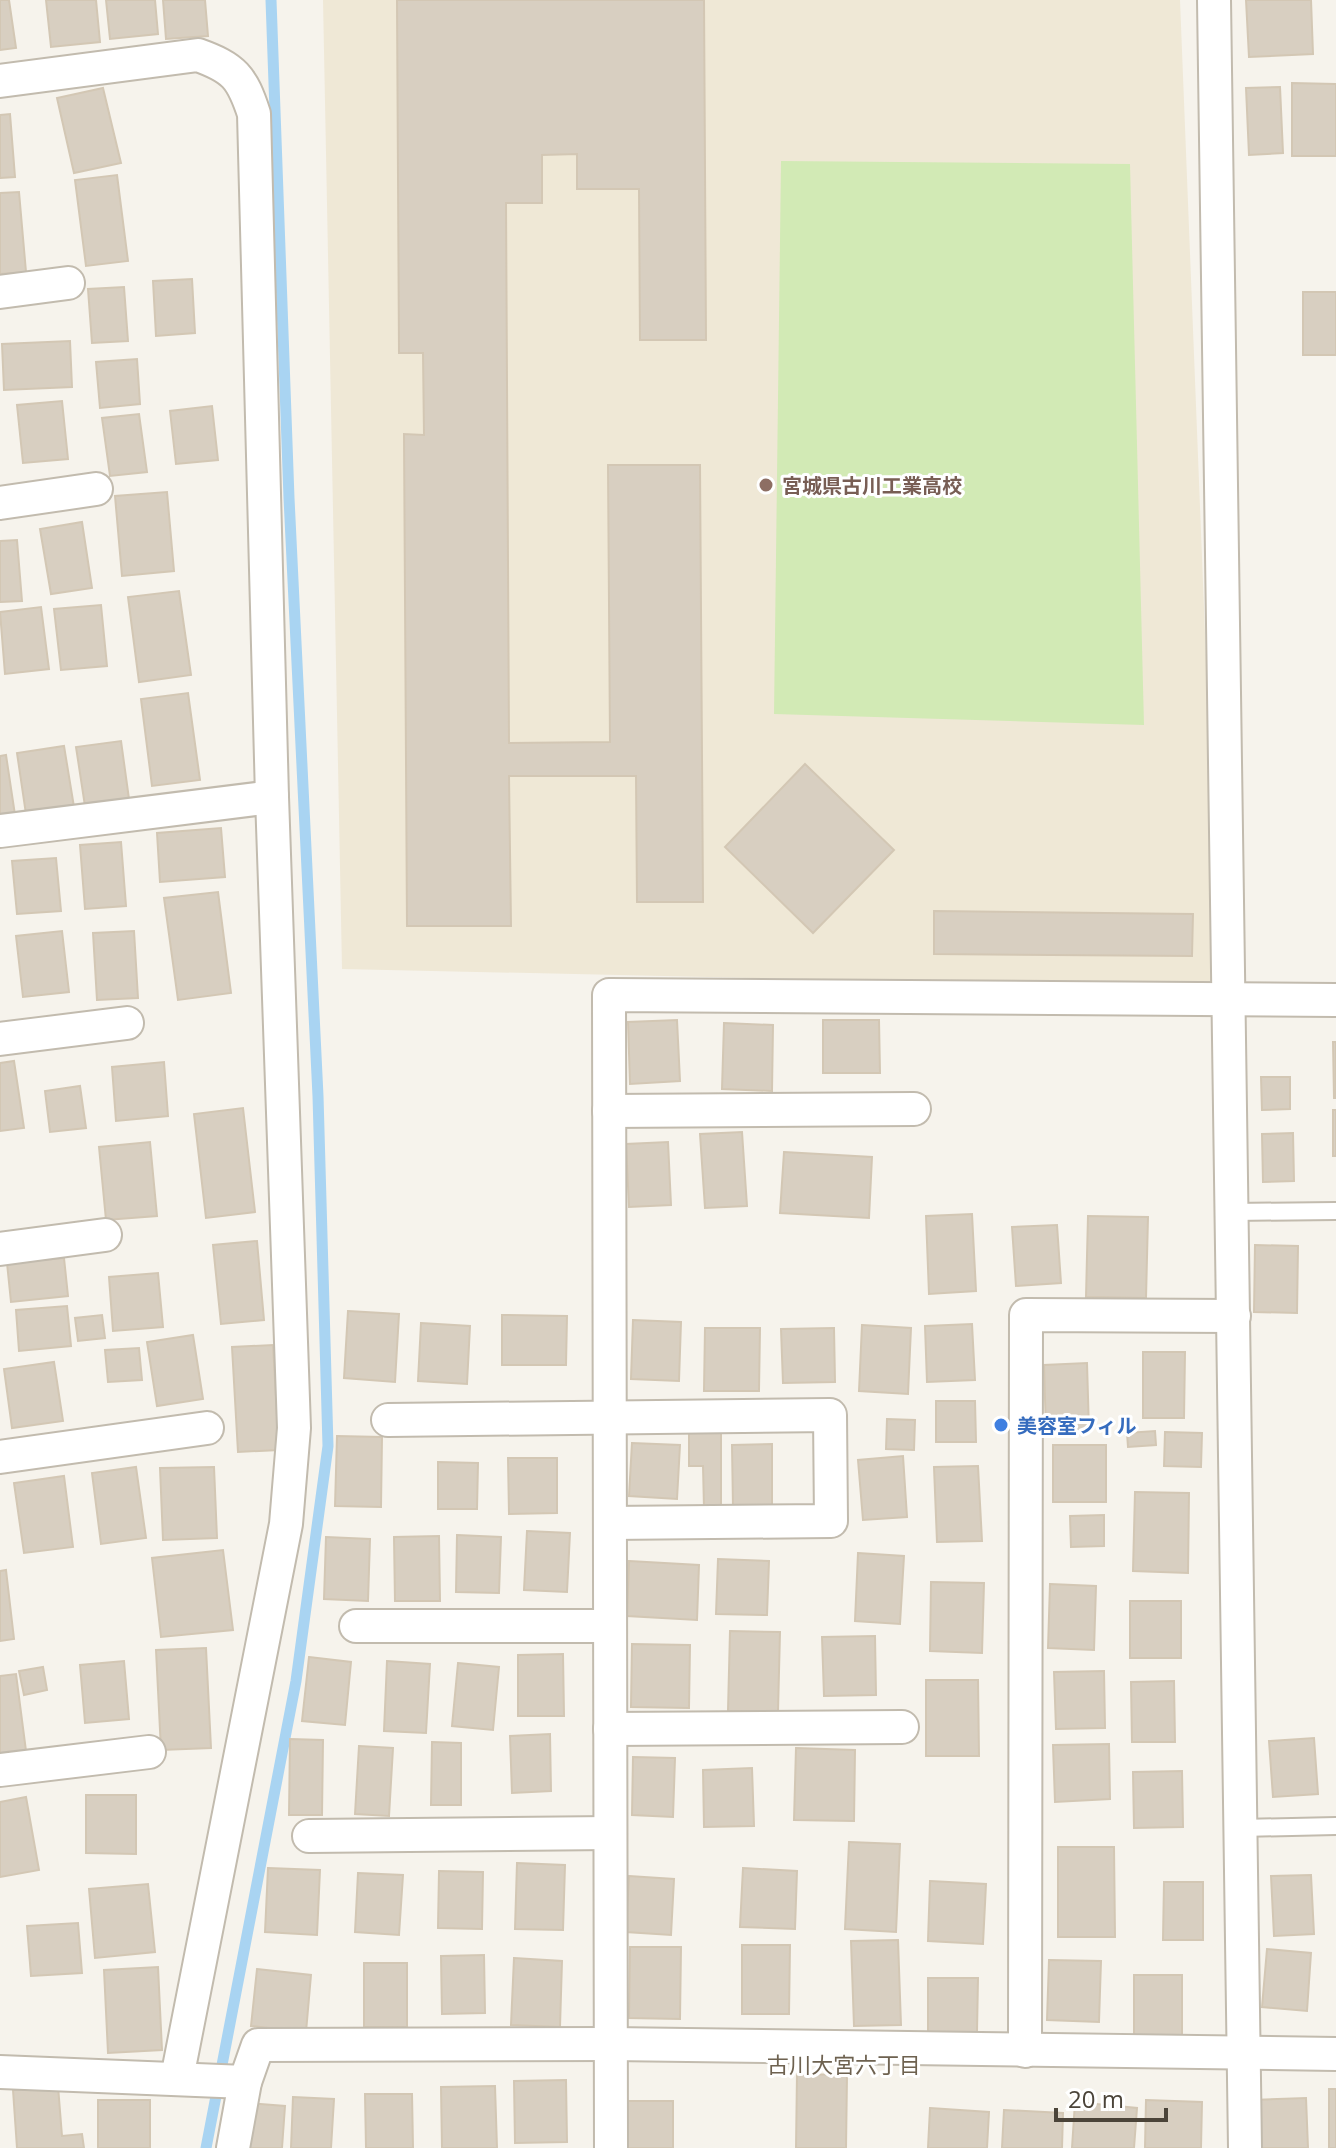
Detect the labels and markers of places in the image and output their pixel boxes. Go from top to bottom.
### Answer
place label: 宮城県古川工業高校 [782,472,962,499]
marker: 宮城県古川工業高校 [757,476,775,494]
place label: 美容室フィル [1017,1412,1137,1439]
marker: 美容室フィル [992,1416,1010,1434]

